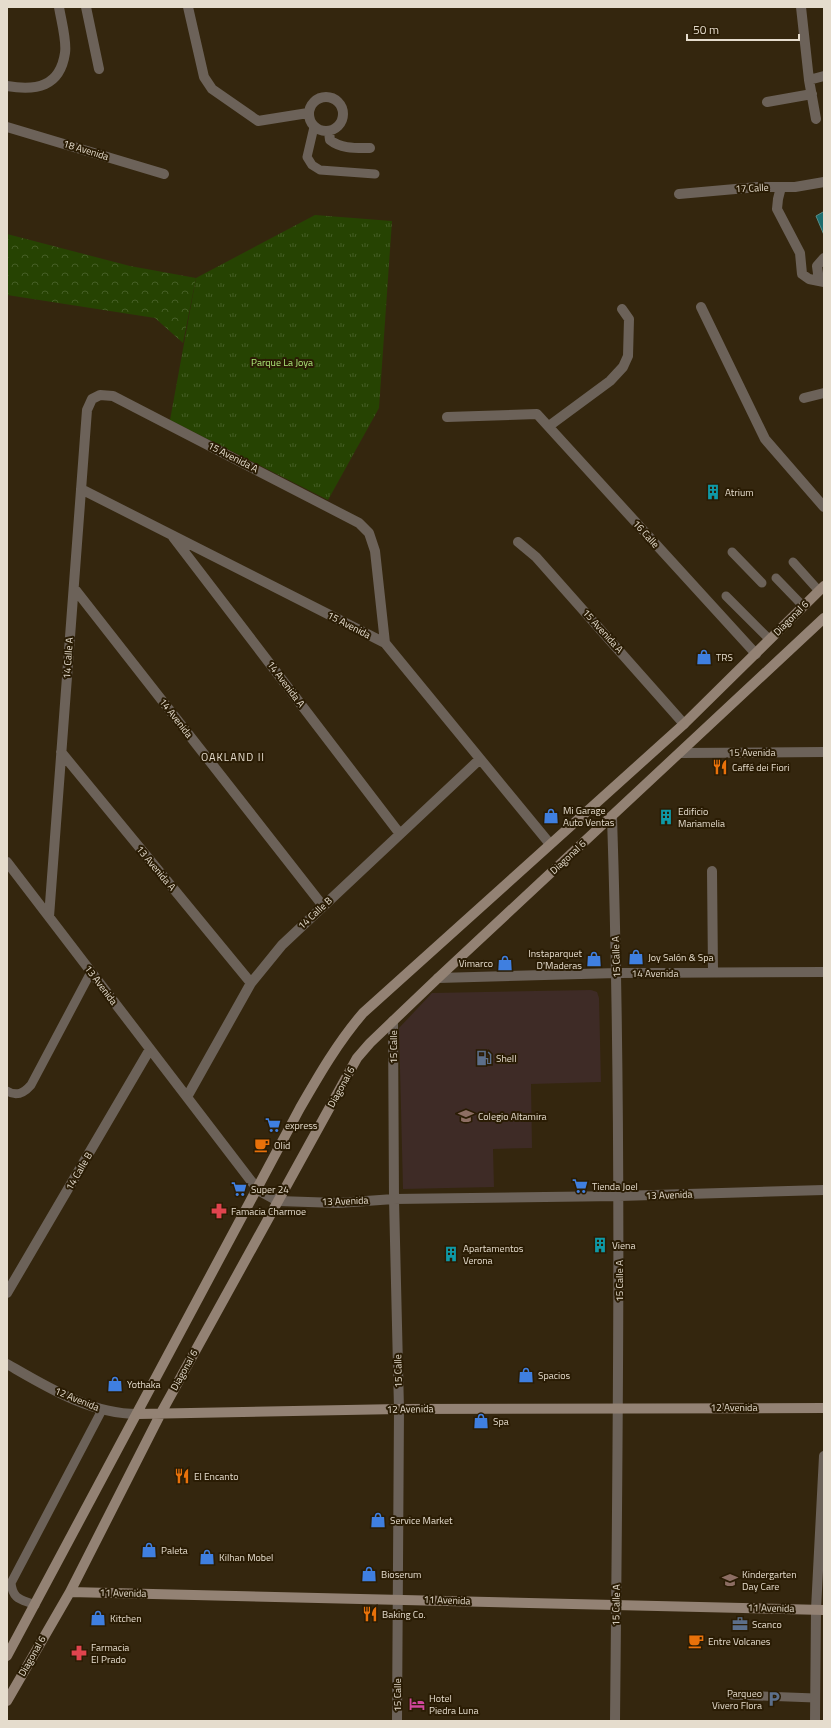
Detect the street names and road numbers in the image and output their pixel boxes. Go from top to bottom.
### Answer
street label: 18 Avenida [61,136,111,164]
street label: 17 Calle [735,180,769,196]
street label: 15 Avenida A [205,438,261,476]
street label: 16 Calle [629,517,663,551]
street label: Diagonal 6 [770,597,812,639]
street label: 15 Avenida A [579,606,627,656]
street label: 15 Avenida [325,608,373,642]
street label: 14 Calle A [59,637,77,679]
street label: 14 Avenida A [263,658,309,710]
street label: 14 Avenida [156,695,196,741]
street label: 15 Avenida [729,745,775,760]
street label: Diagonal 6 [547,836,590,878]
street label: 13 Avenida A [133,842,179,894]
street label: 14 Calle B [295,893,335,933]
street label: 15 Calle A [608,936,624,978]
street label: 13 Avenida [81,962,121,1008]
street label: 14 Avenida [632,966,678,981]
street label: 15 Calle [386,1030,401,1064]
street label: Diagonal 6 [324,1064,359,1110]
street label: 14 Calle B [62,1149,96,1193]
street label: 13 Avenida [645,1187,693,1203]
street label: 13 Avenida [321,1193,369,1209]
street label: 15 Calle A [612,1260,627,1302]
street label: Diagonal 6 [167,1347,202,1393]
street label: 15 Calle [390,1354,406,1388]
street label: 12 Avenida [52,1383,102,1415]
street label: 12 Avenida [711,1400,757,1415]
street label: 12 Avenida [386,1401,434,1417]
street label: 15 Calle A [608,1584,624,1626]
street label: 11 Avenida [99,1585,147,1601]
street label: 11 Avenida [423,1592,471,1608]
street label: 11 Avenida [747,1600,795,1616]
street label: Diagonal 6 [14,1633,50,1679]
street label: 15 Calle [390,1678,405,1712]

